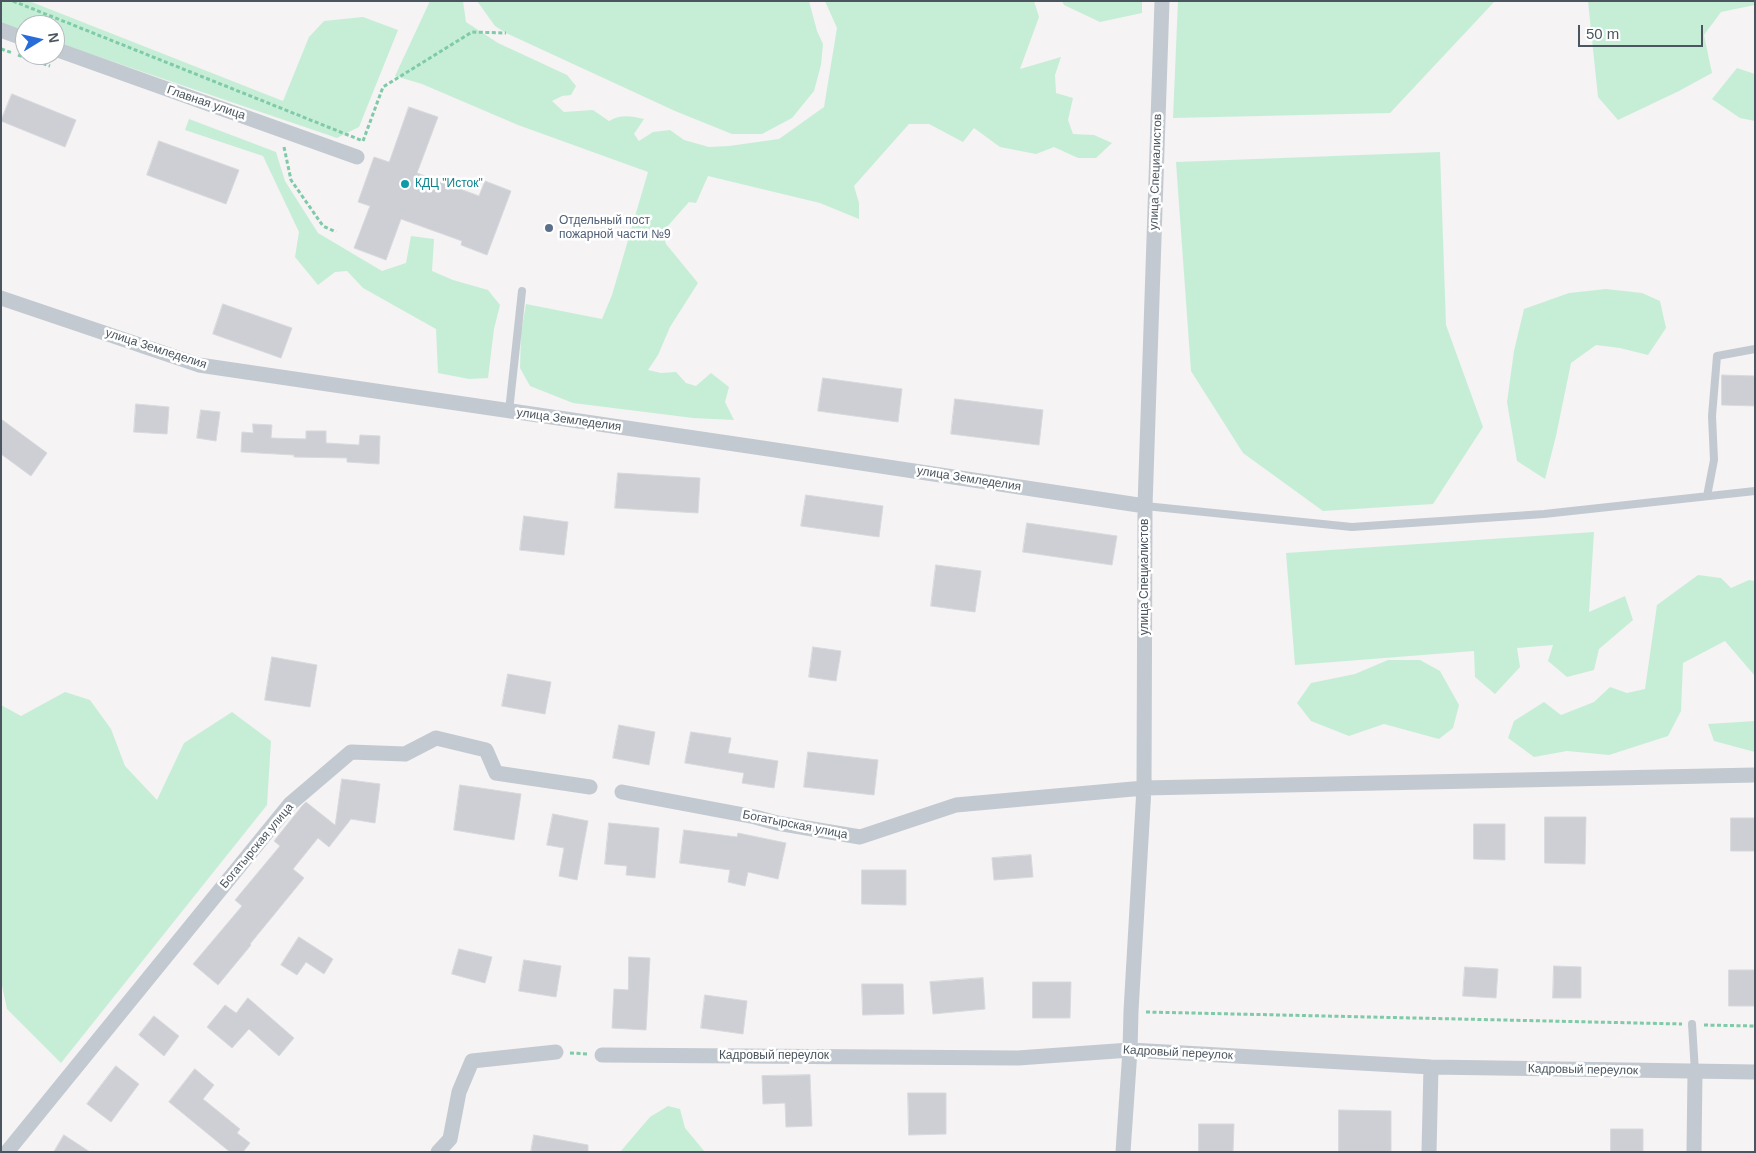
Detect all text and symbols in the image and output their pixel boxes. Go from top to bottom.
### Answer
north arrow [15,15,65,65]
scale bar [1581,15,1706,47]
text: 50 m [1586,25,1619,42]
text: N [45,32,63,44]
street label: Главная улица [165,83,247,123]
street label: улица Специалистов [1147,114,1165,230]
place label: КДЦ "Исток" [415,177,483,191]
marker: КДЦ "Исток" [399,178,411,190]
place label: Отдельный пост пожарной части №9 [559,214,671,242]
marker: Отдельный пост пожарной части №9 [543,222,555,234]
street label: улица Земледелия [104,326,208,372]
street label: улица Земледелия [516,406,622,434]
street label: улица Земледелия [916,464,1022,494]
street label: улица Специалистов [1138,519,1152,635]
street label: Богатырская улица [217,800,297,892]
street label: Богатырская улица [741,808,849,842]
street label: Кадровый переулок [1123,1043,1233,1063]
street label: Кадровый переулок [719,1049,829,1063]
street label: Кадровый переулок [1528,1062,1638,1078]

